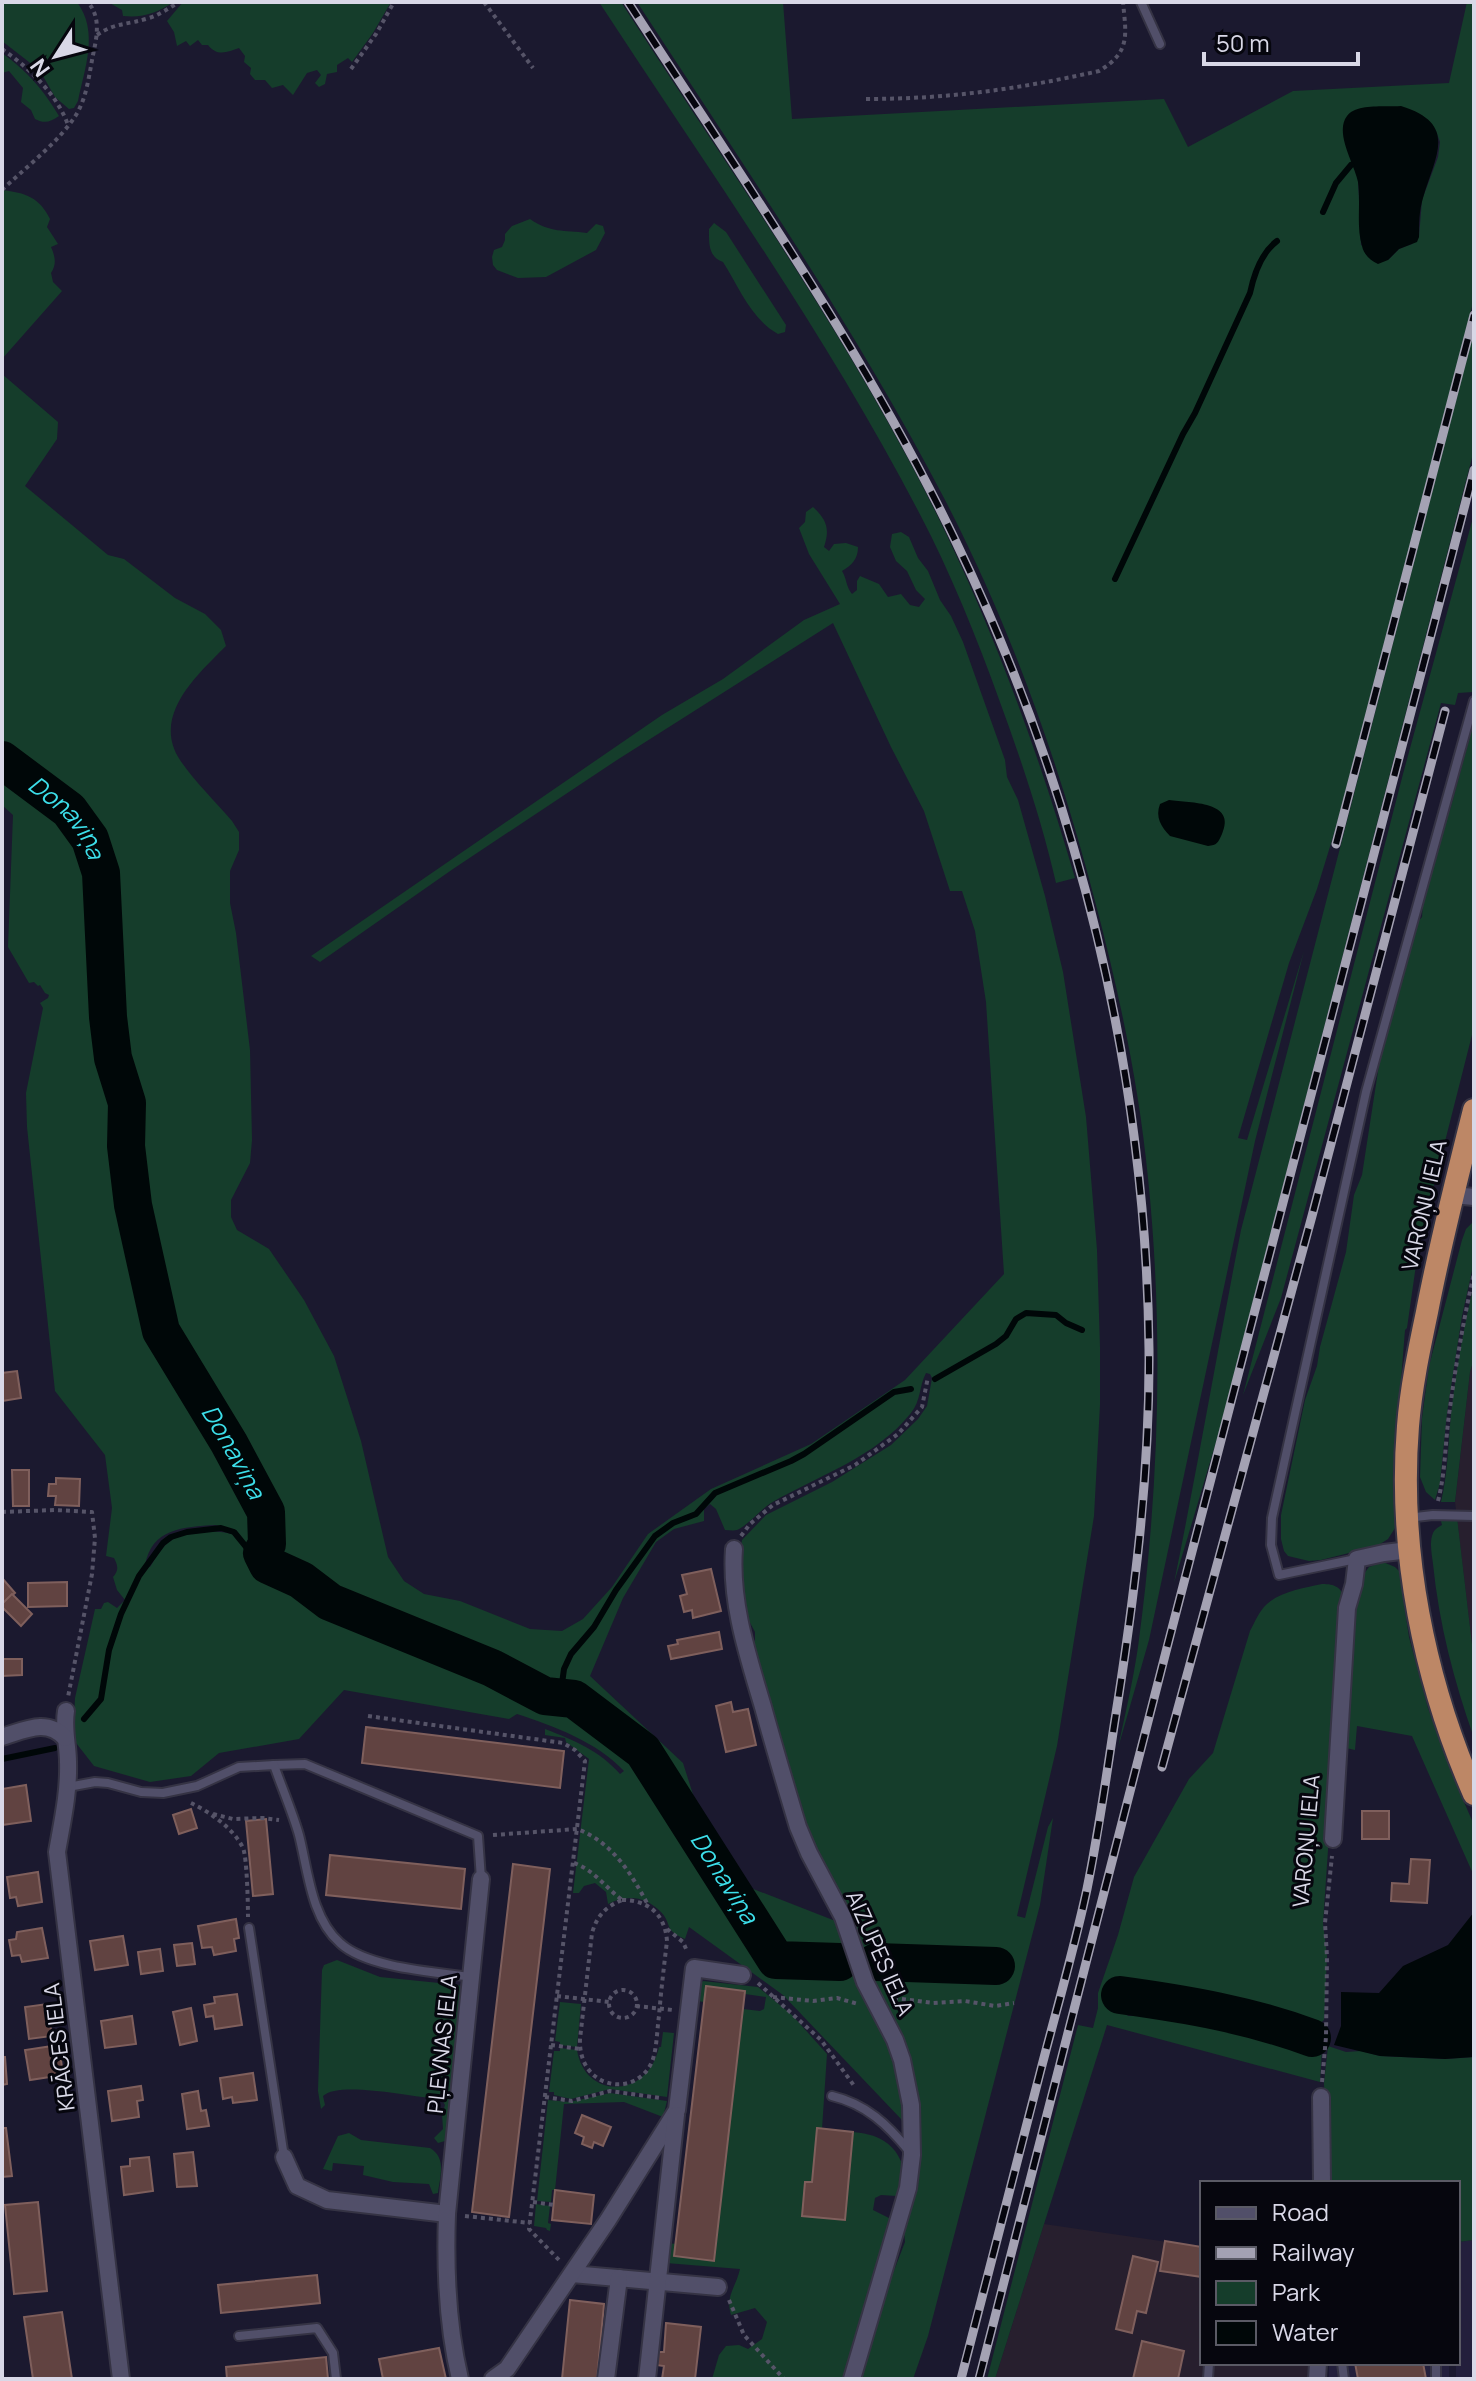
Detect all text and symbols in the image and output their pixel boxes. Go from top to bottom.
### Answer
north arrow [16,16,96,96]
scale bar [1204,16,1358,66]
text: 50 m [1216,26,1270,59]
text: N [23,53,57,83]
water label: Donaviņa [22,767,114,864]
street label: VAROŅU IELA [1394,1137,1454,1273]
water label: Donaviņa [195,1398,275,1505]
street label: VAROŅU IELA [1285,1773,1327,1909]
water label: Donaviņa [684,1825,768,1931]
street label: AIZUPES IELA [839,1886,921,2020]
street label: PĻEVNAS IELA [420,1973,464,2115]
street label: KRĀCES IELA [36,1981,82,2113]
legend [1200,2181,1460,2365]
text: Road [1272,2195,1329,2228]
text: Railway [1272,2235,1355,2268]
text: Park [1272,2275,1321,2308]
text: Water [1272,2315,1339,2348]

